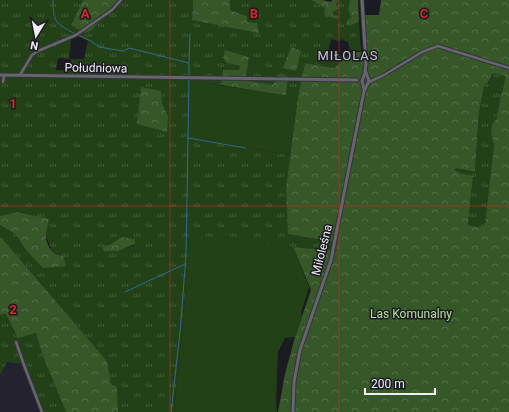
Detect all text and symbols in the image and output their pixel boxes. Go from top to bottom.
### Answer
text: A [81,6,90,21]
text: B [250,6,258,21]
text: C [420,6,429,21]
north arrow [16,16,56,56]
text: N [29,38,39,52]
district label: MIŁOLAS [317,48,379,63]
street label: Południowa [64,60,128,76]
text: 1 [9,96,17,111]
street label: Miłoleśna [309,223,335,277]
text: 2 [9,302,17,317]
park label: Las Komunalny [370,307,452,321]
scale bar [365,370,435,396]
text: 200 m [371,377,405,391]

